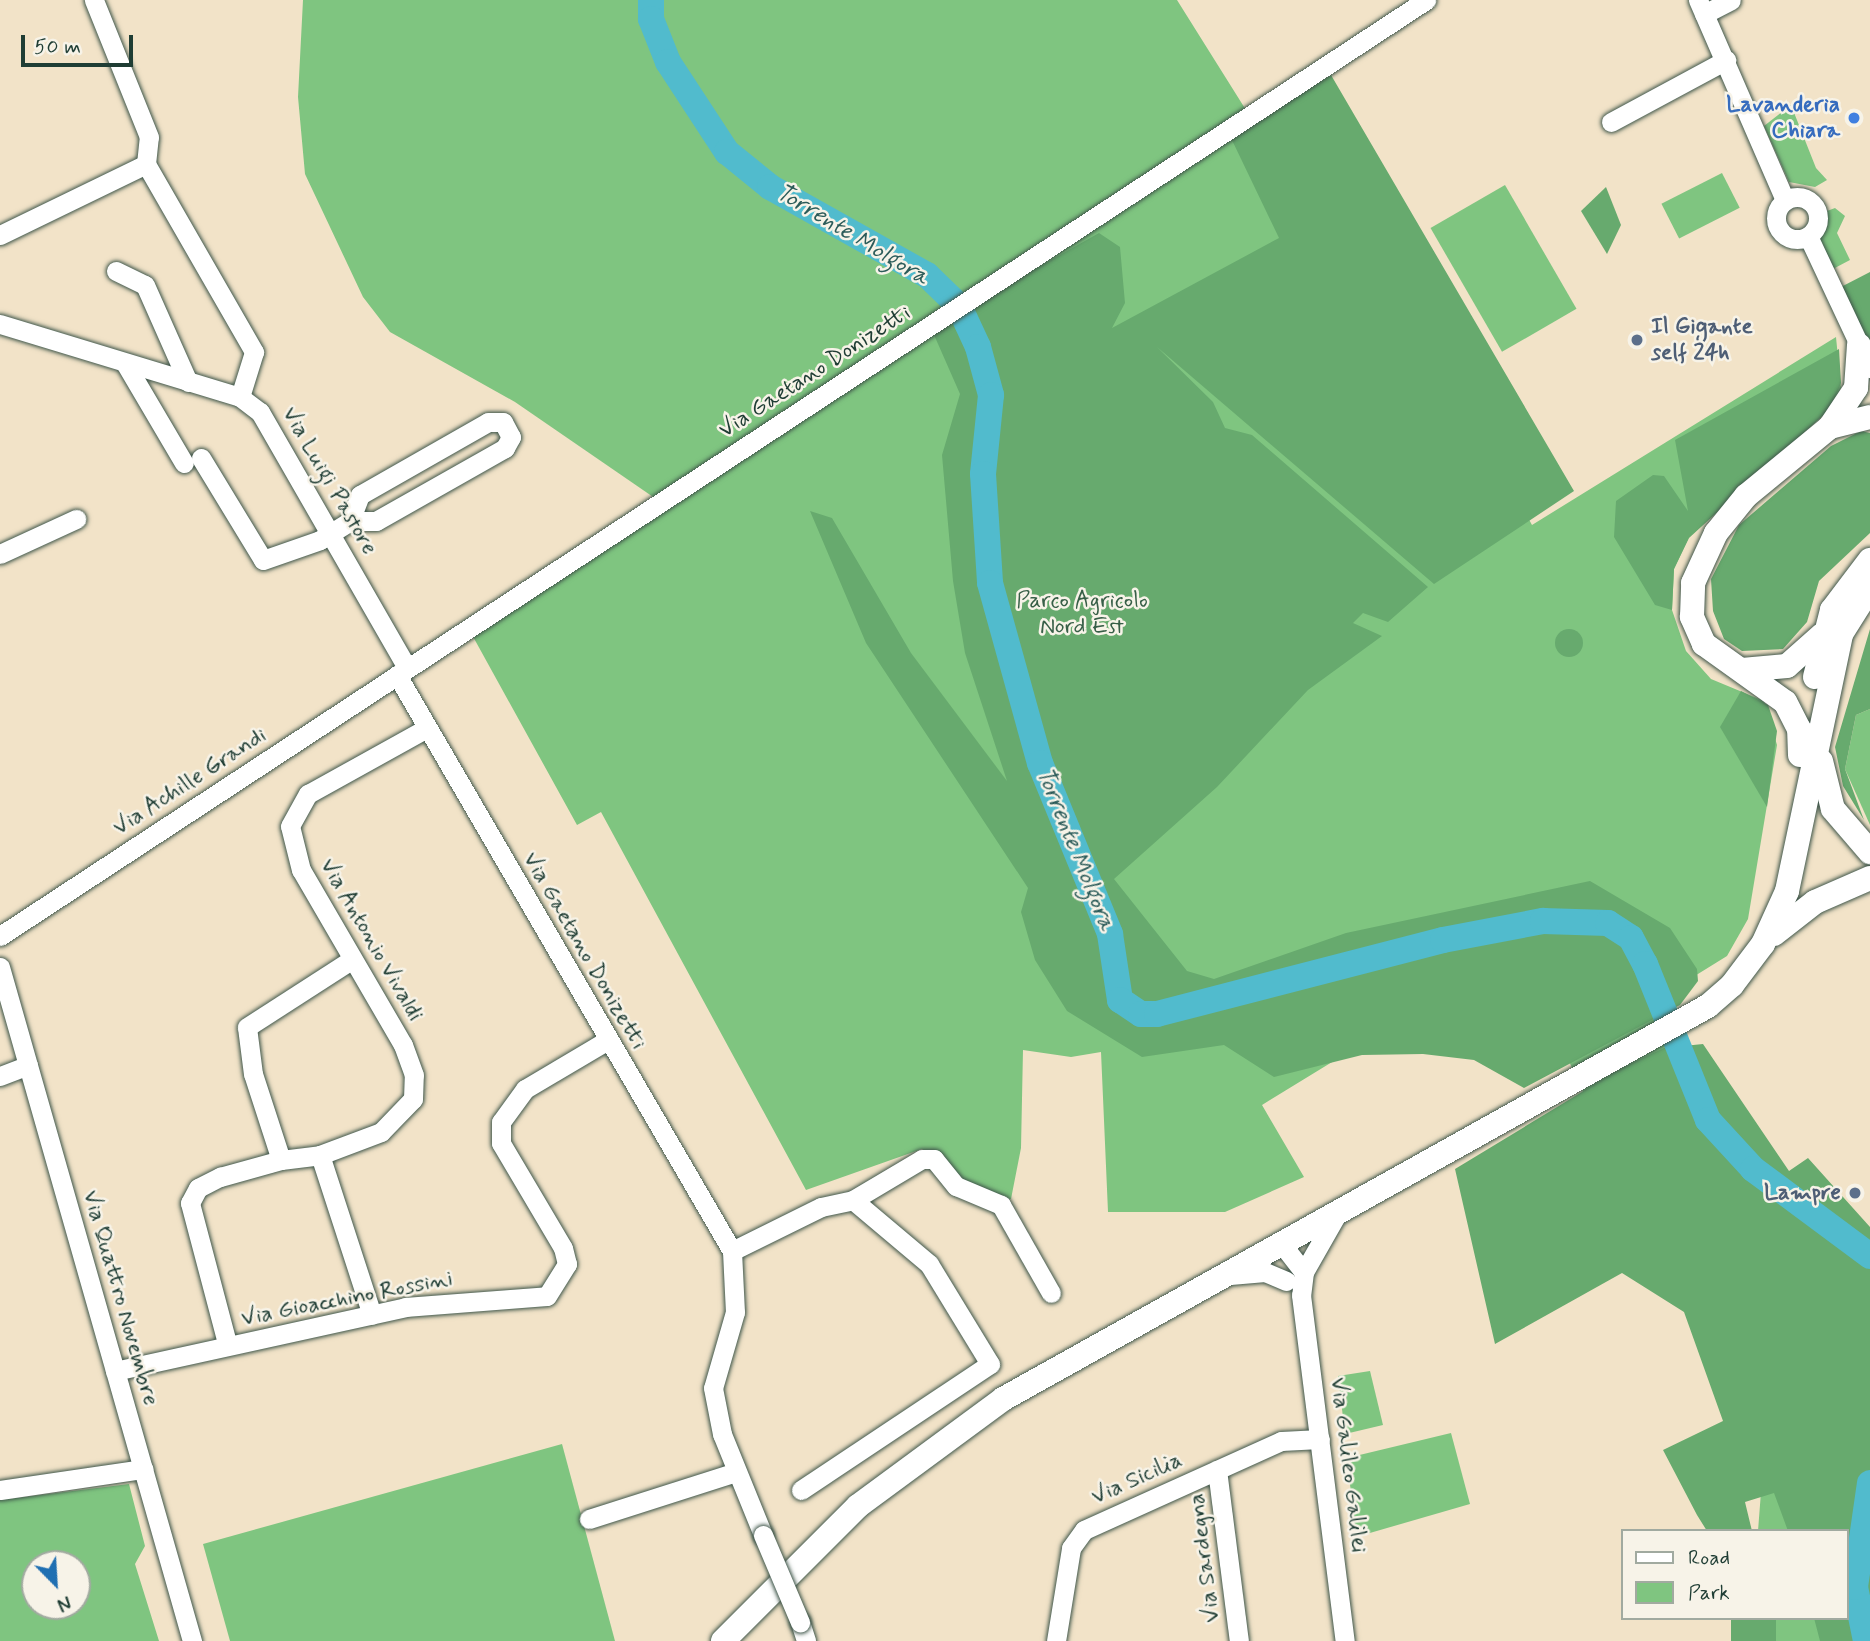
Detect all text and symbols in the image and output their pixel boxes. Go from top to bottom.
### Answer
scale bar [24,21,136,65]
text: 50 m [34,33,81,61]
place label: Lavanderia Chiara [1726,91,1840,145]
marker: Lavanderia Chiara [1846,110,1862,126]
water label: Torrente Molgora [769,178,935,292]
street label: Via Gaetano Donizetti [714,300,916,444]
place label: Il Gigante self 24h [1651,313,1759,367]
marker: Il Gigante self 24h [1629,332,1645,348]
street label: Via Luigi Pastore [277,405,381,557]
park label: Parco Agricolo Nord Est [1016,587,1148,641]
street label: Via Achille Grandi [107,722,273,842]
water label: Torrente Molgora [1029,762,1121,936]
street label: Via Gaetano Donizetti [516,847,652,1055]
street label: Via Antonio Vivaldi [313,854,429,1026]
place label: Lampre [1764,1179,1841,1207]
marker: Lampre [1847,1185,1863,1201]
street label: Via Quattro Novembre [76,1188,164,1408]
street label: Via Gioacchino Rossini [242,1266,452,1332]
street label: Via Galileo Galilei [1324,1379,1372,1551]
street label: Via Sicilia [1087,1447,1187,1511]
street label: Via Sardegna [1183,1492,1227,1624]
legend [1622,1529,1849,1620]
text: Road [1688,1544,1730,1572]
north arrow [21,1550,91,1620]
text: Park [1688,1579,1730,1607]
text: N [53,1589,75,1617]

